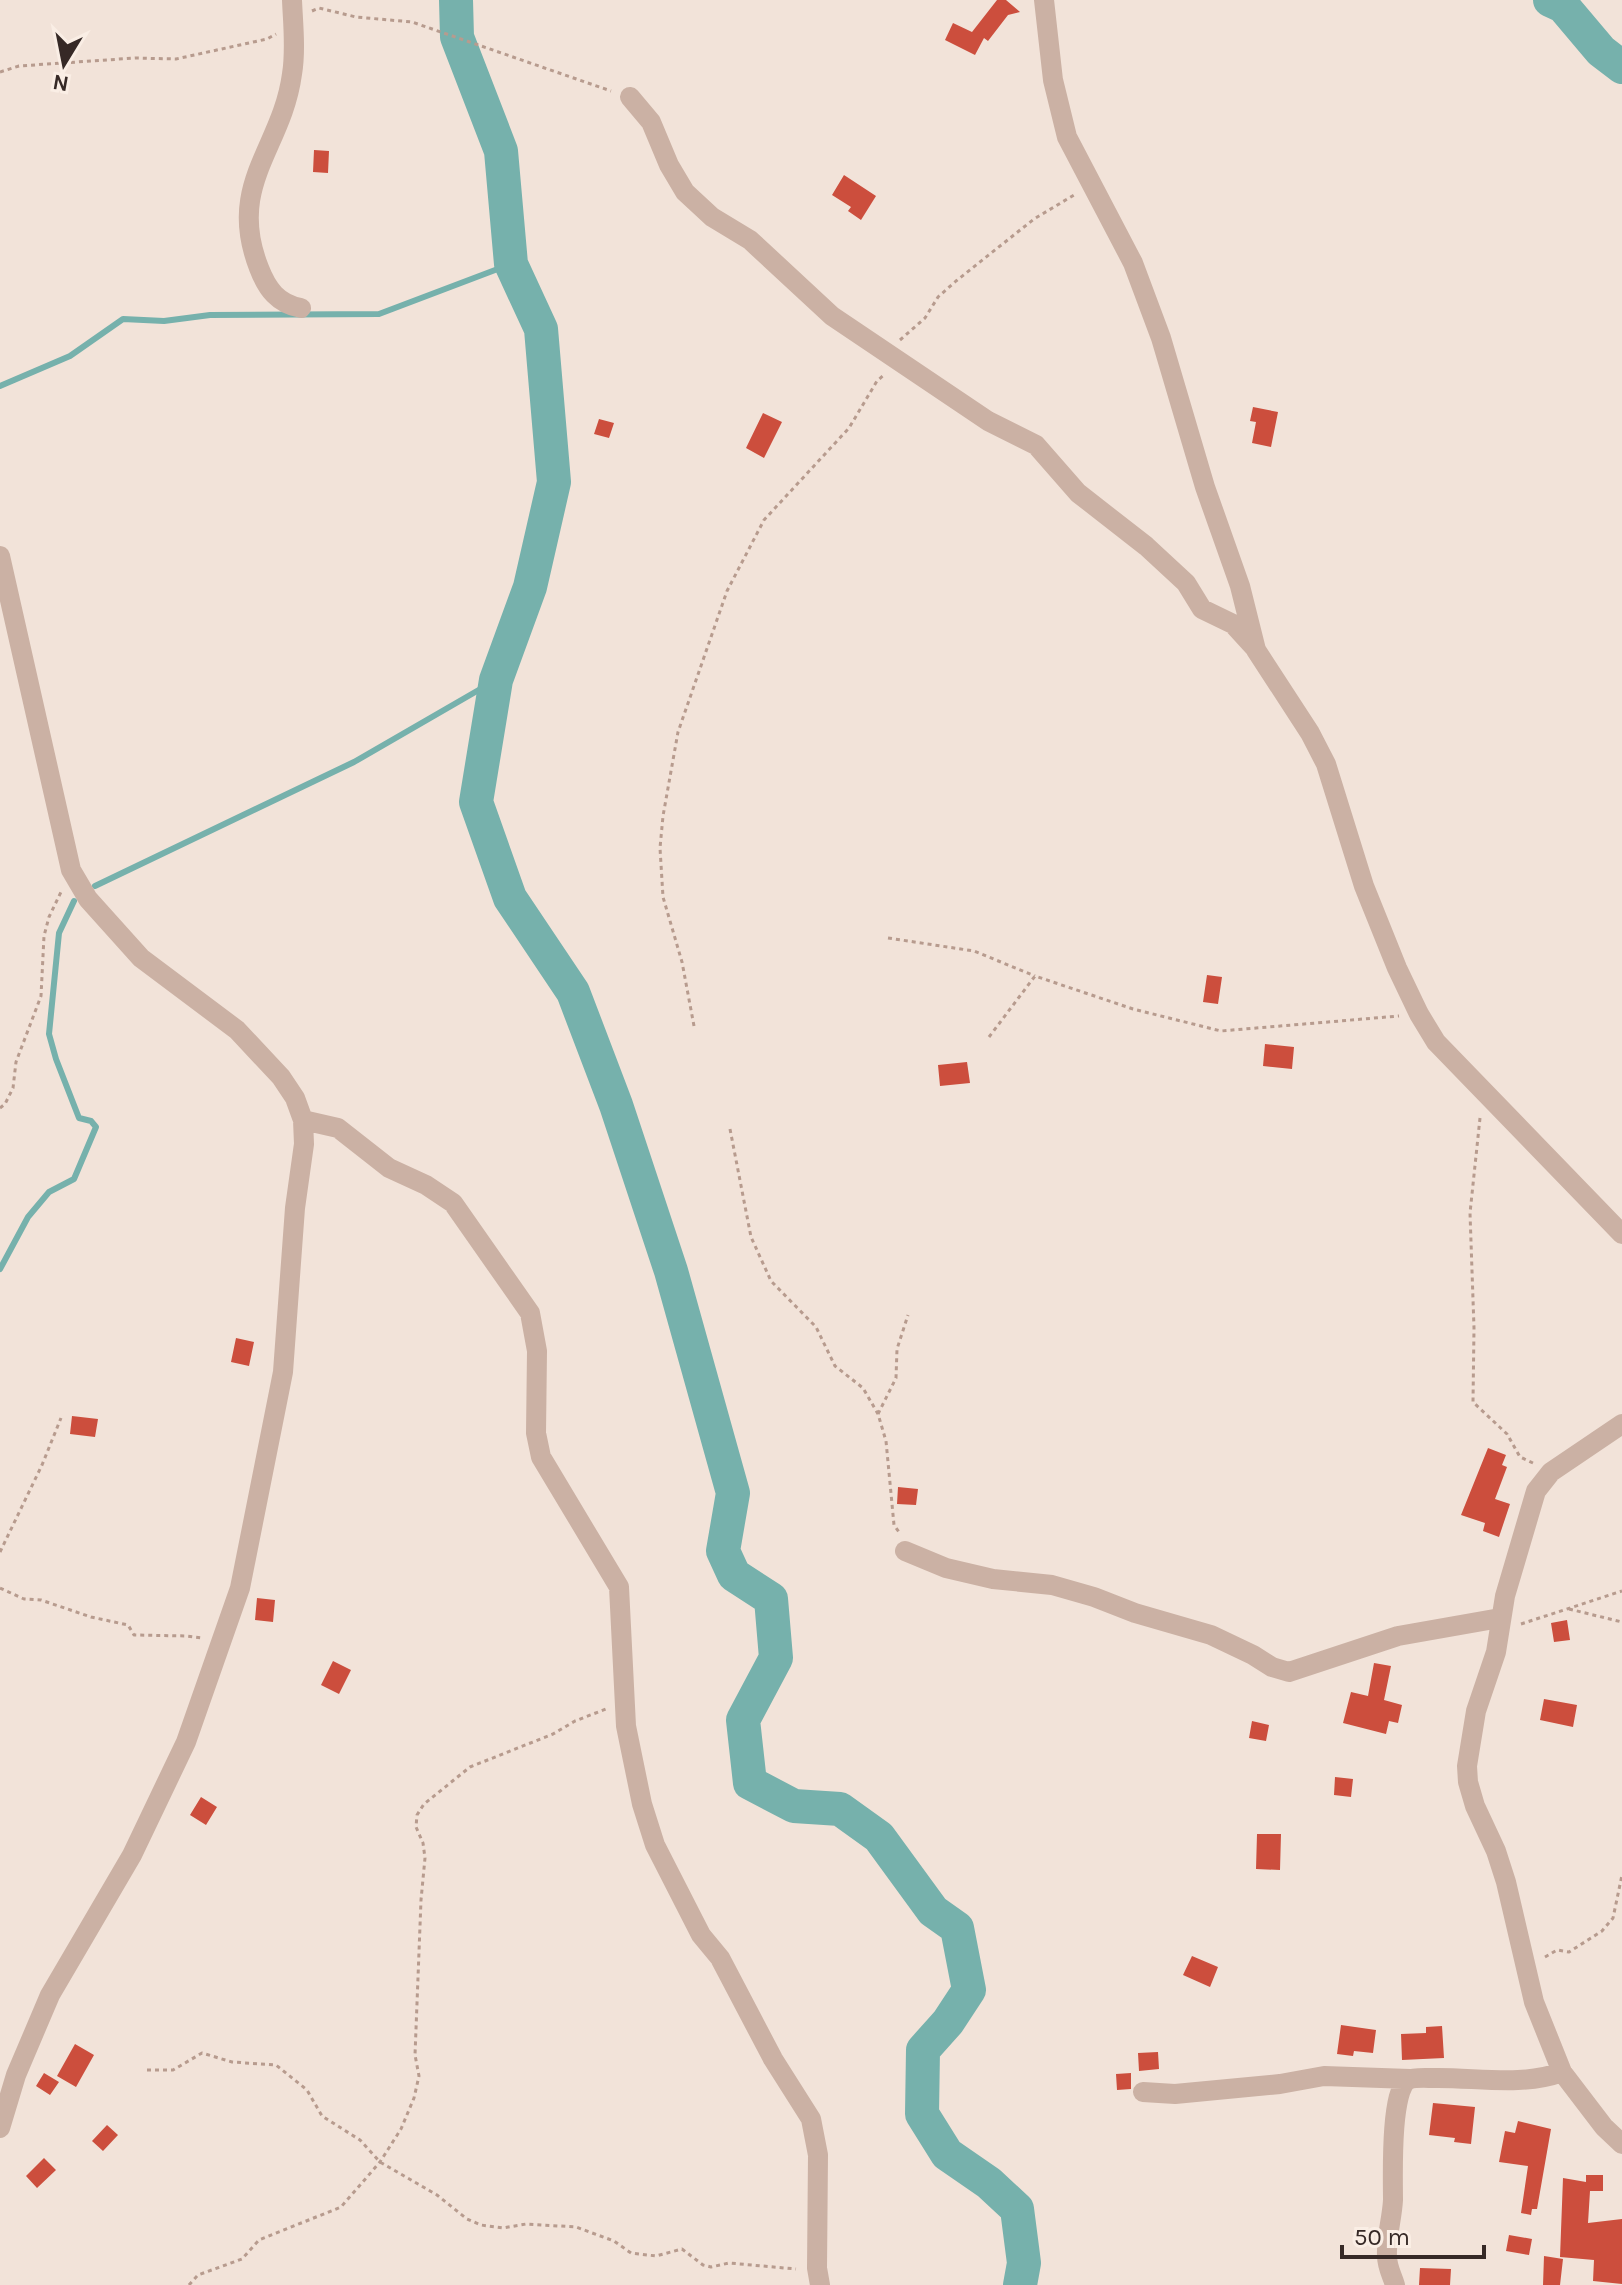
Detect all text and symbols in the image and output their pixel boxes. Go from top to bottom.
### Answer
north arrow [24,24,104,104]
text: N [51,69,71,97]
scale bar [1342,2209,1484,2259]
text: 50 m [1354,2223,1410,2251]

